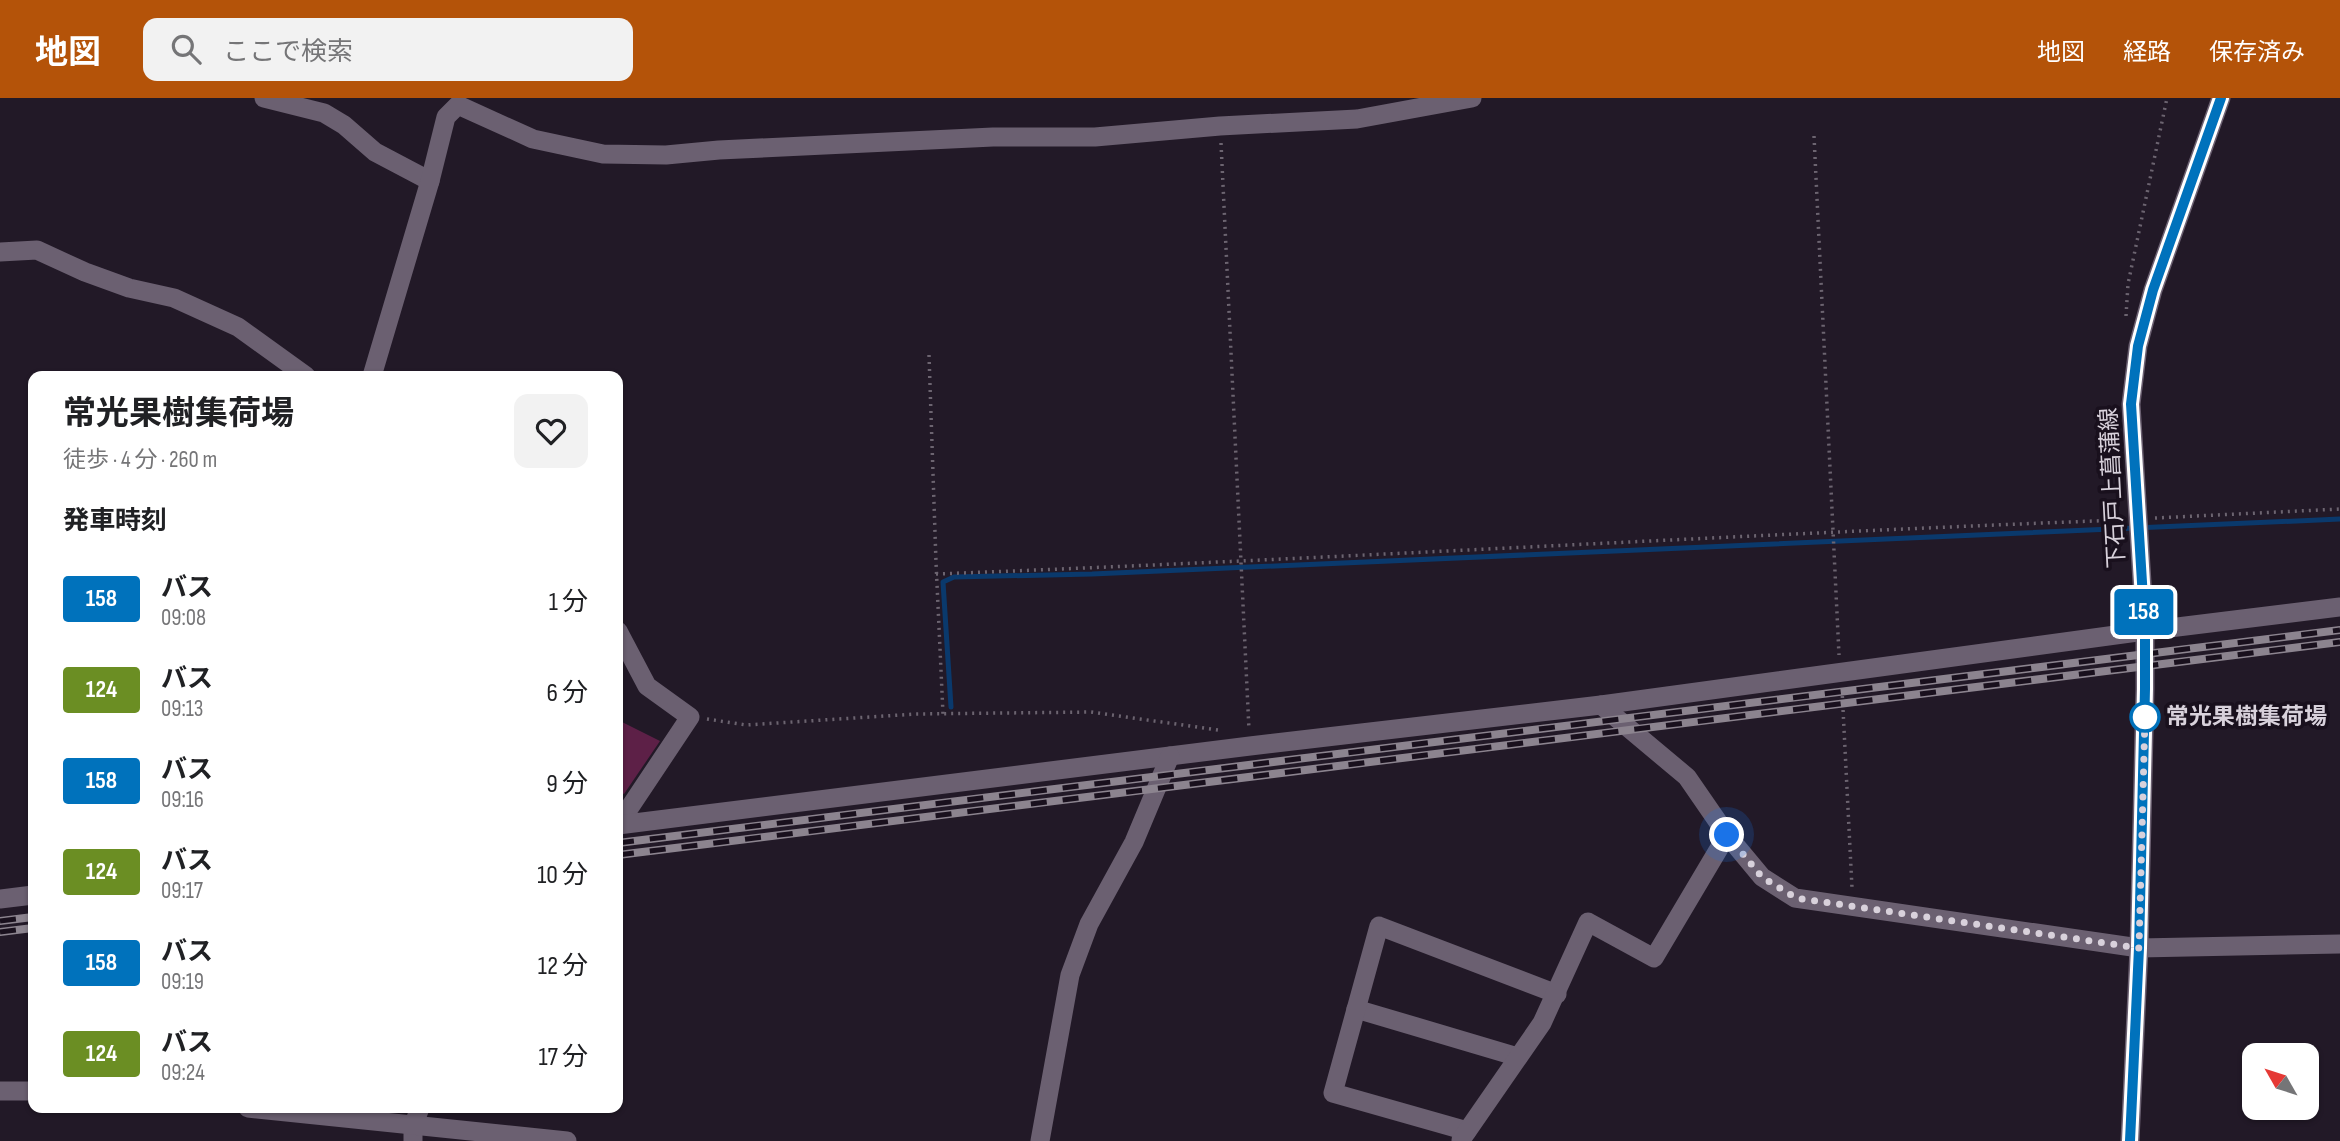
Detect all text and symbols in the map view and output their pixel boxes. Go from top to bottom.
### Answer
search box [143,18,633,81]
icon: search [167,30,205,68]
text: 地図 [35,33,101,73]
text: ここで検索 [223,37,353,68]
text: 地図 [2037,38,2085,67]
text: 経路 [2123,38,2171,67]
text: 保存済み [2209,38,2305,67]
text: 常光果樹集荷場 [63,394,294,434]
button: heart [514,394,588,468]
street label: 下石戸上菖蒲線 [2095,407,2131,569]
text: 徒歩 · 4 分 · 260 m [63,446,217,474]
text: 発車時刻 [63,506,167,537]
text: バス [161,573,213,604]
text: 158 [86,584,117,613]
text: 1 分 [549,587,588,618]
line badge: 158 [2104,589,2184,635]
text: 158 [2128,597,2160,626]
text: 09:08 [161,604,206,632]
text: バス [161,664,213,695]
text: 124 [86,675,117,704]
text: 6 分 [546,678,588,709]
text: 09:13 [161,695,203,723]
marker: 常光果樹集荷場 [2130,702,2160,732]
place label: 常光果樹集荷場 [2166,703,2327,731]
text: バス [161,755,213,786]
text: 158 [86,766,117,795]
text: 9 分 [546,769,588,800]
text: 09:16 [161,786,204,814]
your location [1709,817,1744,852]
text: バス [161,846,213,877]
text: 124 [86,857,117,886]
text: 10 分 [537,860,588,891]
text: 09:17 [161,877,203,905]
text: バス [161,937,213,968]
text: 158 [86,948,117,977]
text: 12 分 [538,951,588,982]
text: 09:19 [161,968,204,996]
text: バス [161,1028,213,1059]
text: 124 [86,1039,117,1068]
text: 17 分 [538,1042,588,1073]
north arrow [2242,1043,2319,1120]
map controls [2242,1043,2319,1120]
text: 09:24 [161,1059,205,1087]

